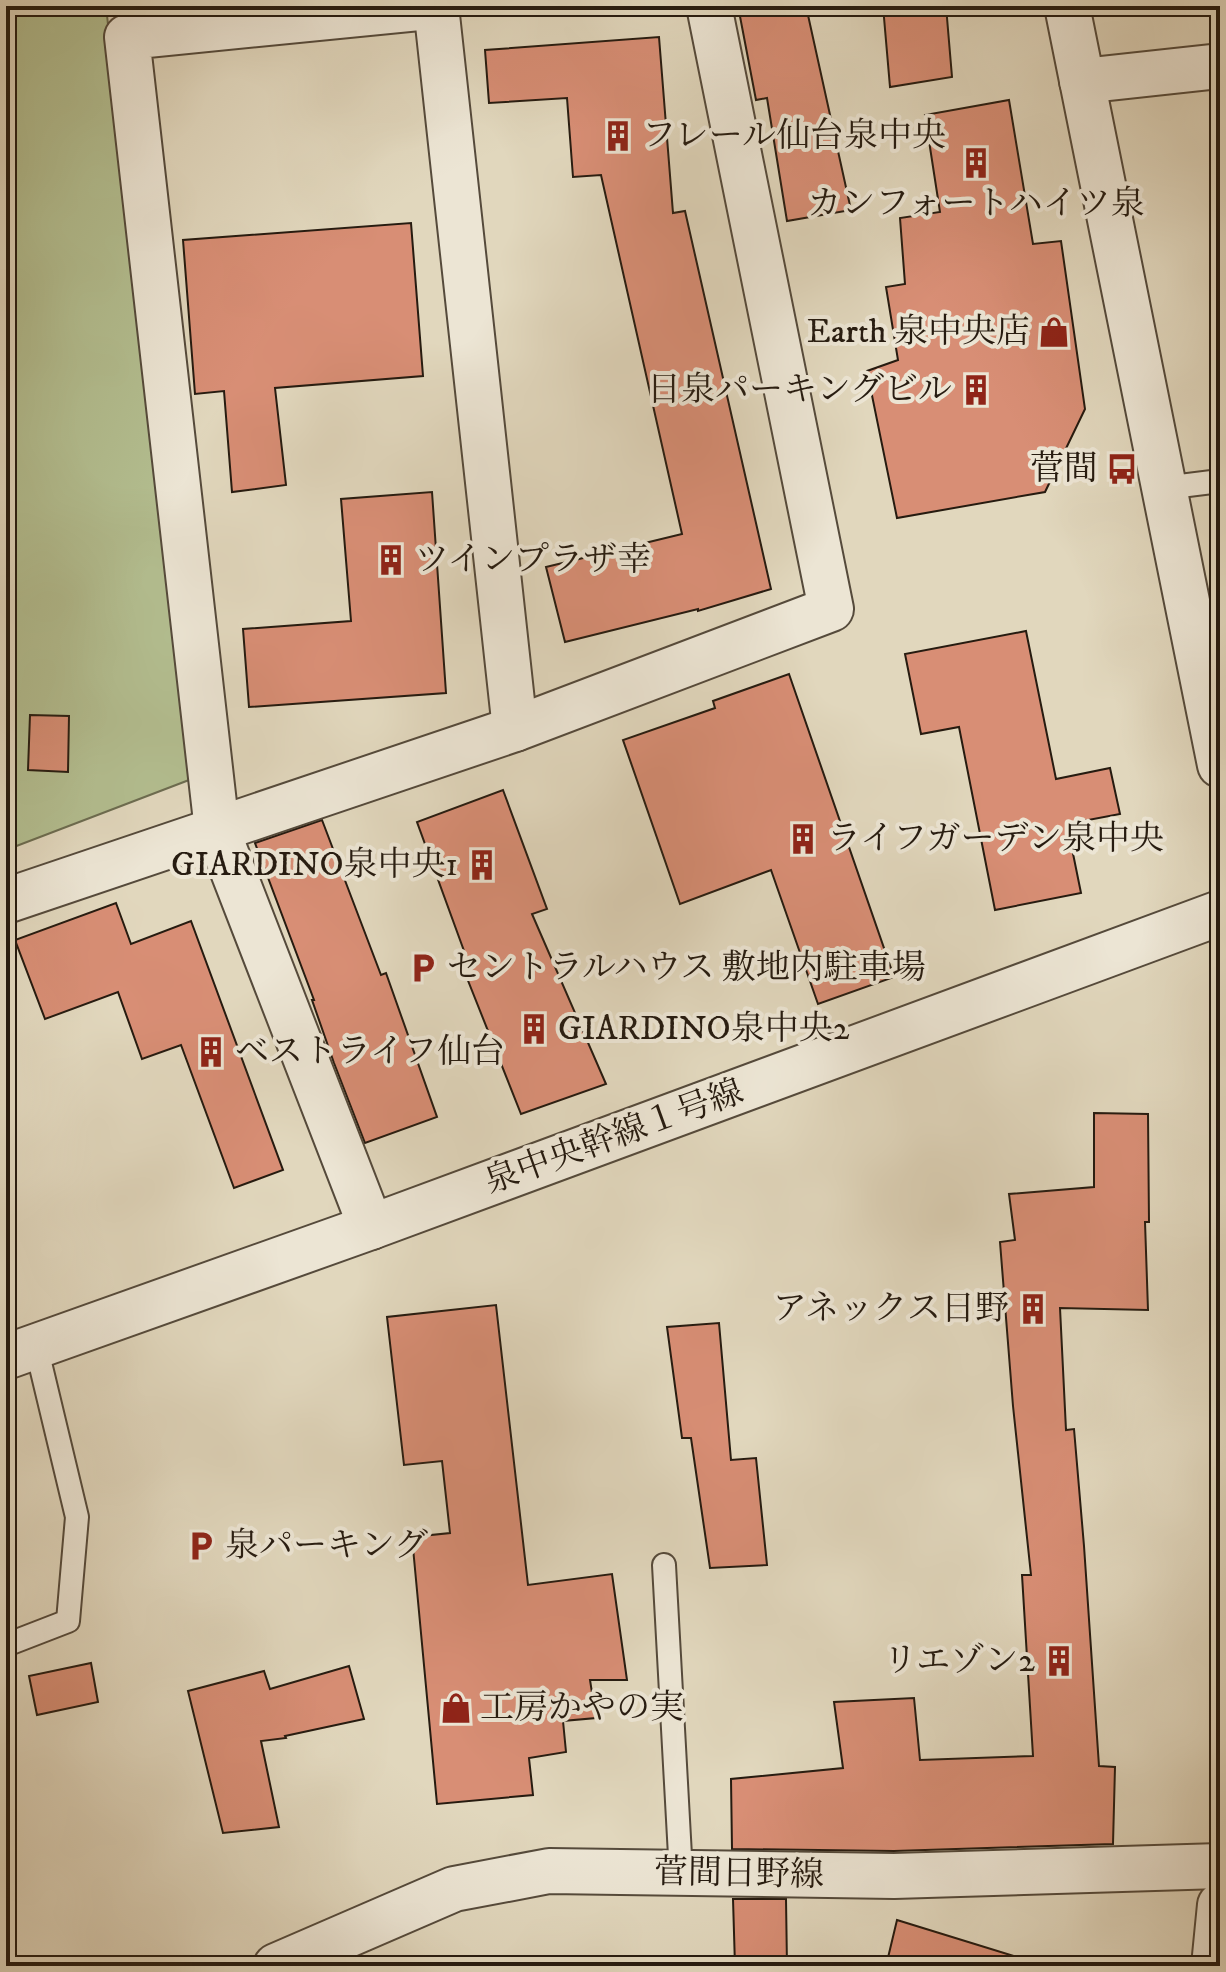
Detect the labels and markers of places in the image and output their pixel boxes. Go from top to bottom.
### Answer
place label: フレール仙台泉中央 [642,115,946,157]
building icon: フレール仙台泉中央 [601,119,635,153]
building icon: カンフォートハイツ泉 [959,146,993,180]
place label: カンフォートハイツ泉 [807,183,1145,225]
place label: Earth 泉中央店 [807,311,1030,353]
shop icon: Earth 泉中央店 [1037,315,1071,349]
place label: 日泉パーキングビル [647,369,952,411]
building icon: 日泉パーキングビル [959,373,993,407]
place label: 菅間 [1030,448,1098,490]
bus stop icon: 菅間 [1105,452,1139,486]
place label: ツインプラザ幸 [415,539,651,581]
building icon: ツインプラザ幸 [374,543,408,577]
place label: ライフガーデン泉中央 [827,818,1164,860]
building icon: ライフガーデン泉中央 [786,822,820,856]
place label: GIARDINO泉中央1 [171,844,458,886]
building icon: GIARDINO泉中央1 [465,848,499,882]
place label: セントラルハウス 敷地内駐車場 [447,947,926,989]
parking icon: セントラルハウス 敷地内駐車場 [406,951,440,985]
place label: GIARDINO泉中央2 [558,1008,850,1050]
building icon: GIARDINO泉中央2 [517,1012,551,1046]
place label: ベストライフ仙台 [235,1031,505,1073]
building icon: ベストライフ仙台 [194,1035,228,1069]
place label: アネックス日野 [773,1288,1009,1330]
building icon: アネックス日野 [1016,1292,1050,1326]
place label: 泉パーキング [225,1525,428,1567]
parking icon: 泉パーキング [184,1529,218,1563]
place label: リエゾン2 [883,1640,1035,1682]
building icon: リエゾン2 [1042,1644,1076,1678]
place label: 工房かやの実 [480,1687,684,1729]
shop icon: 工房かやの実 [439,1691,473,1725]

